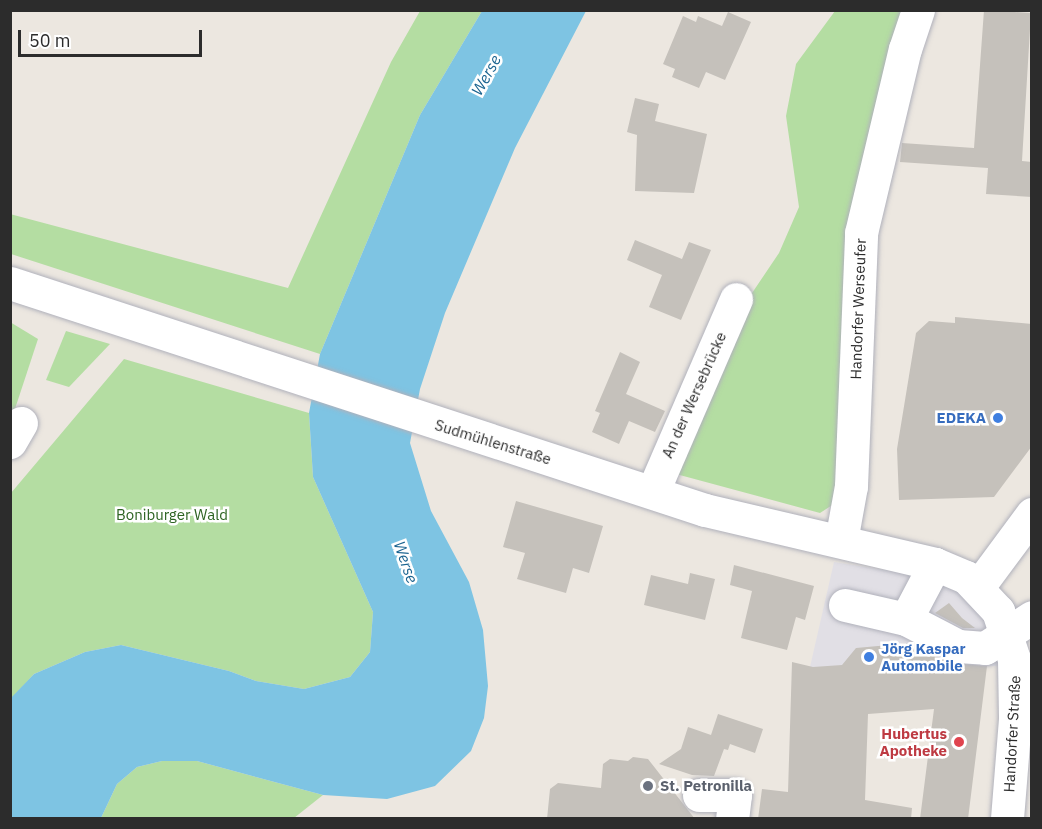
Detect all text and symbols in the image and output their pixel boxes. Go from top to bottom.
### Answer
scale bar [21,18,206,56]
text: 50 m [29,29,71,52]
water label: Werse [467,51,505,99]
street label: Handorfer Werseufer [847,238,869,380]
street label: An der Wersebrücke [658,329,730,461]
place label: EDEKA [937,409,986,427]
marker: EDEKA [991,411,1005,425]
street label: Sudmühlenstraße [433,416,553,468]
park label: Boniburger Wald [116,506,228,524]
water label: Werse [390,538,422,586]
place label: Jörg Kaspar Automobile [881,639,966,674]
marker: Jörg Kaspar Automobile [862,650,876,664]
street label: Handorfer Straße [1000,675,1024,793]
place label: Hubertus Apotheke [879,724,947,759]
marker: Hubertus Apotheke [952,735,966,749]
place label: St. Petronilla [660,777,752,795]
marker: St. Petronilla [641,779,655,793]

